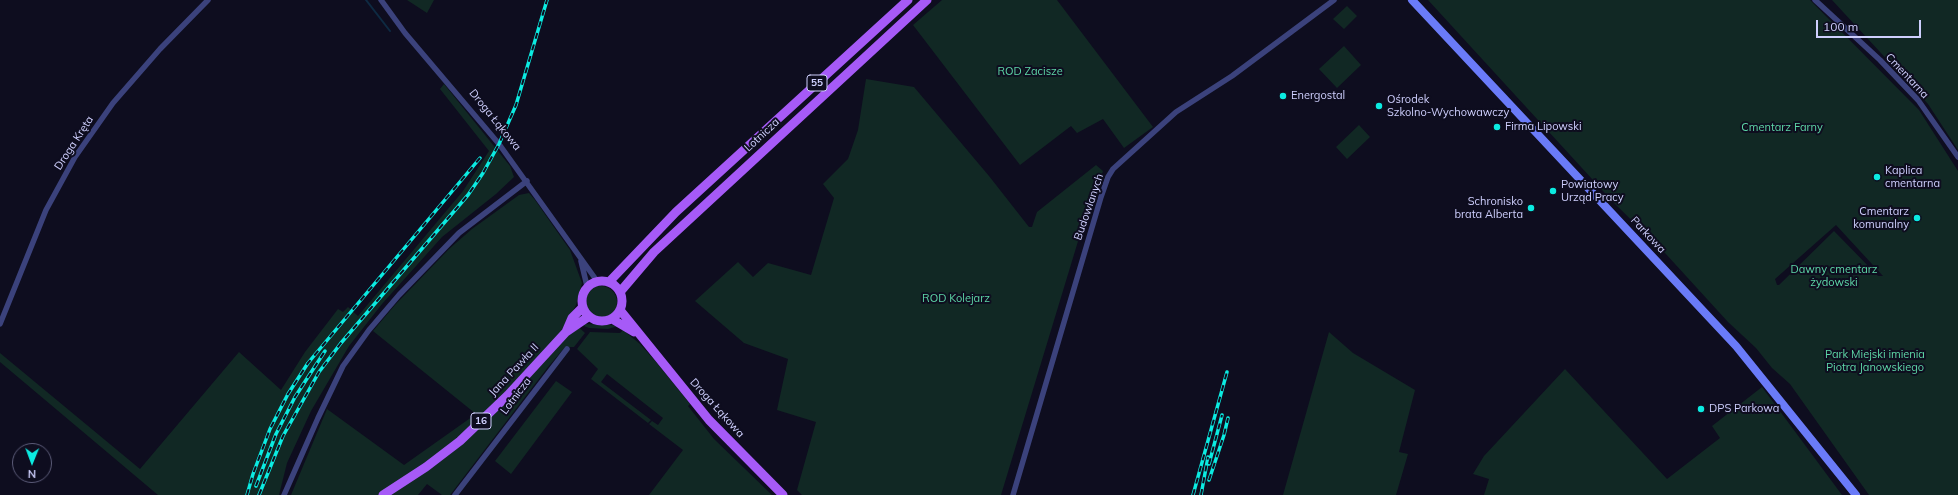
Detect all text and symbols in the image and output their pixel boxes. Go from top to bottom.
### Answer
scale bar [1818,12,1923,38]
text: 100 m [1823,19,1858,34]
street label: Cmentarna [1883,51,1931,101]
park label: ROD Zacisze [997,65,1063,79]
road number: 55 [807,75,827,91]
street label: Droga Łąkowa [466,87,524,153]
place label: Energostal [1291,89,1345,103]
marker: Energostal [1278,91,1288,101]
place label: Ośrodek Szkolno-Wychowawczy [1387,93,1509,119]
marker: Ośrodek Szkolno-Wychowawczy [1374,101,1384,111]
street label: Droga Kręta [52,113,96,173]
street label: Lotnicza [742,116,782,154]
place label: Firma Lipowski [1505,120,1582,134]
park label: Cmentarz Farny [1741,121,1823,135]
marker: Firma Lipowski [1492,122,1502,132]
place label: Kaplica cmentarna [1885,164,1940,190]
street label: Budowlanych [1071,172,1107,242]
marker: Kaplica cmentarna [1872,172,1882,182]
place label: Powiatowy Urząd Pracy [1561,178,1624,204]
marker: Powiatowy Urząd Pracy [1548,186,1558,196]
place label: Schronisko brata Alberta [1455,195,1523,221]
marker: Schronisko brata Alberta [1526,203,1536,213]
place label: Cmentarz komunalny [1853,205,1909,231]
marker: Cmentarz komunalny [1912,213,1922,223]
street label: Parkowa [1628,214,1668,256]
park label: Dawny cmentarz żydowski [1790,263,1878,289]
park label: ROD Kolejarz [922,292,990,306]
street label: Jana Pawła II [486,341,542,399]
park label: Park Miejski imienia Piotra Janowskiego [1825,348,1925,374]
street label: Lotnicza [498,375,534,417]
street label: Droga Łąkowa [687,376,747,440]
place label: DPS Parkowa [1709,402,1779,416]
marker: DPS Parkowa [1696,404,1706,414]
road number: 16 [471,413,491,429]
north arrow [12,443,52,483]
text: N [28,467,36,481]

